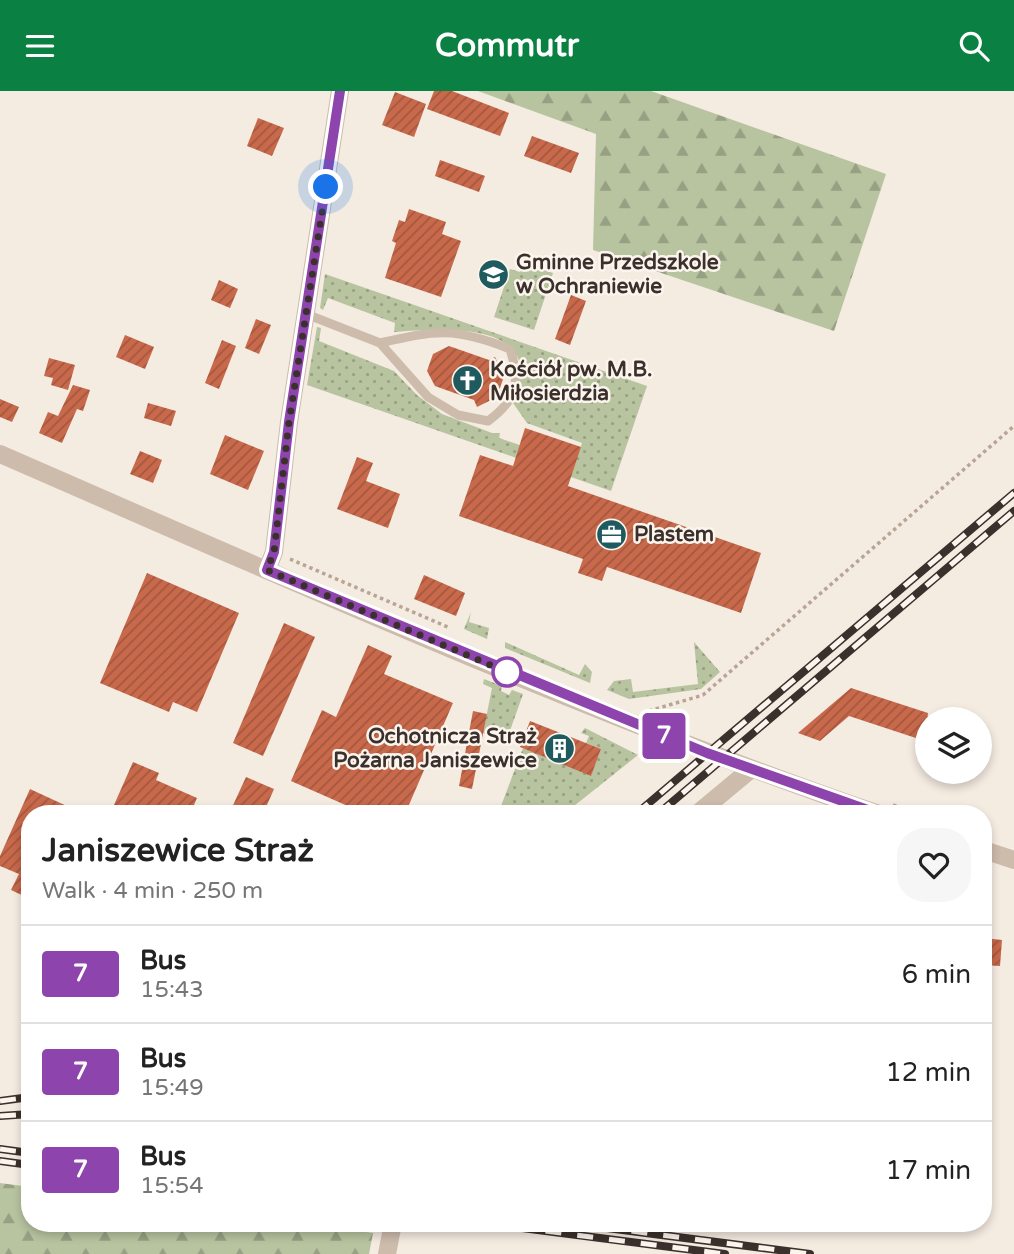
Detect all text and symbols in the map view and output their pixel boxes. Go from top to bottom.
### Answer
icon: menu [21,27,59,65]
text: Commutr [435,27,579,65]
icon: search [955,27,993,65]
your location [308,169,343,204]
place label: Gminne Przedszkole w Ochraniewie [516,250,719,299]
school or university icon: Gminne Przedszkole w Ochraniewie [476,257,510,291]
place label: Kościół pw. M.B. Miłosierdzia [490,357,652,406]
church icon: Kościół pw. M.B. Miłosierdzia [450,364,484,398]
office icon: Plastem [594,517,628,551]
place label: Plastem [634,522,714,547]
unlabelled marker [492,657,522,687]
map controls [915,707,992,784]
button: layers [915,707,992,784]
line badge: 7 [641,713,687,759]
text: 7 [656,721,672,750]
place label: Ochotnicza Straż Pożarna Janiszewice [333,724,538,773]
building icon: Ochotnicza Straż Pożarna Janiszewice [543,731,577,765]
button: heart [897,828,971,902]
text: Janiszewice Straż [42,831,314,870]
text: Walk · 4 min · 250 m [42,877,263,905]
text: Bus [140,945,186,976]
text: 7 [73,959,88,988]
text: 6 min [902,959,971,990]
text: 15:43 [140,976,204,1004]
text: Bus [140,1043,186,1074]
text: 7 [73,1057,88,1086]
text: 12 min [885,1057,971,1088]
text: 15:49 [140,1074,204,1102]
text: Bus [140,1141,186,1172]
text: 7 [73,1155,88,1184]
text: 17 min [885,1155,971,1186]
text: 15:54 [140,1172,204,1200]

